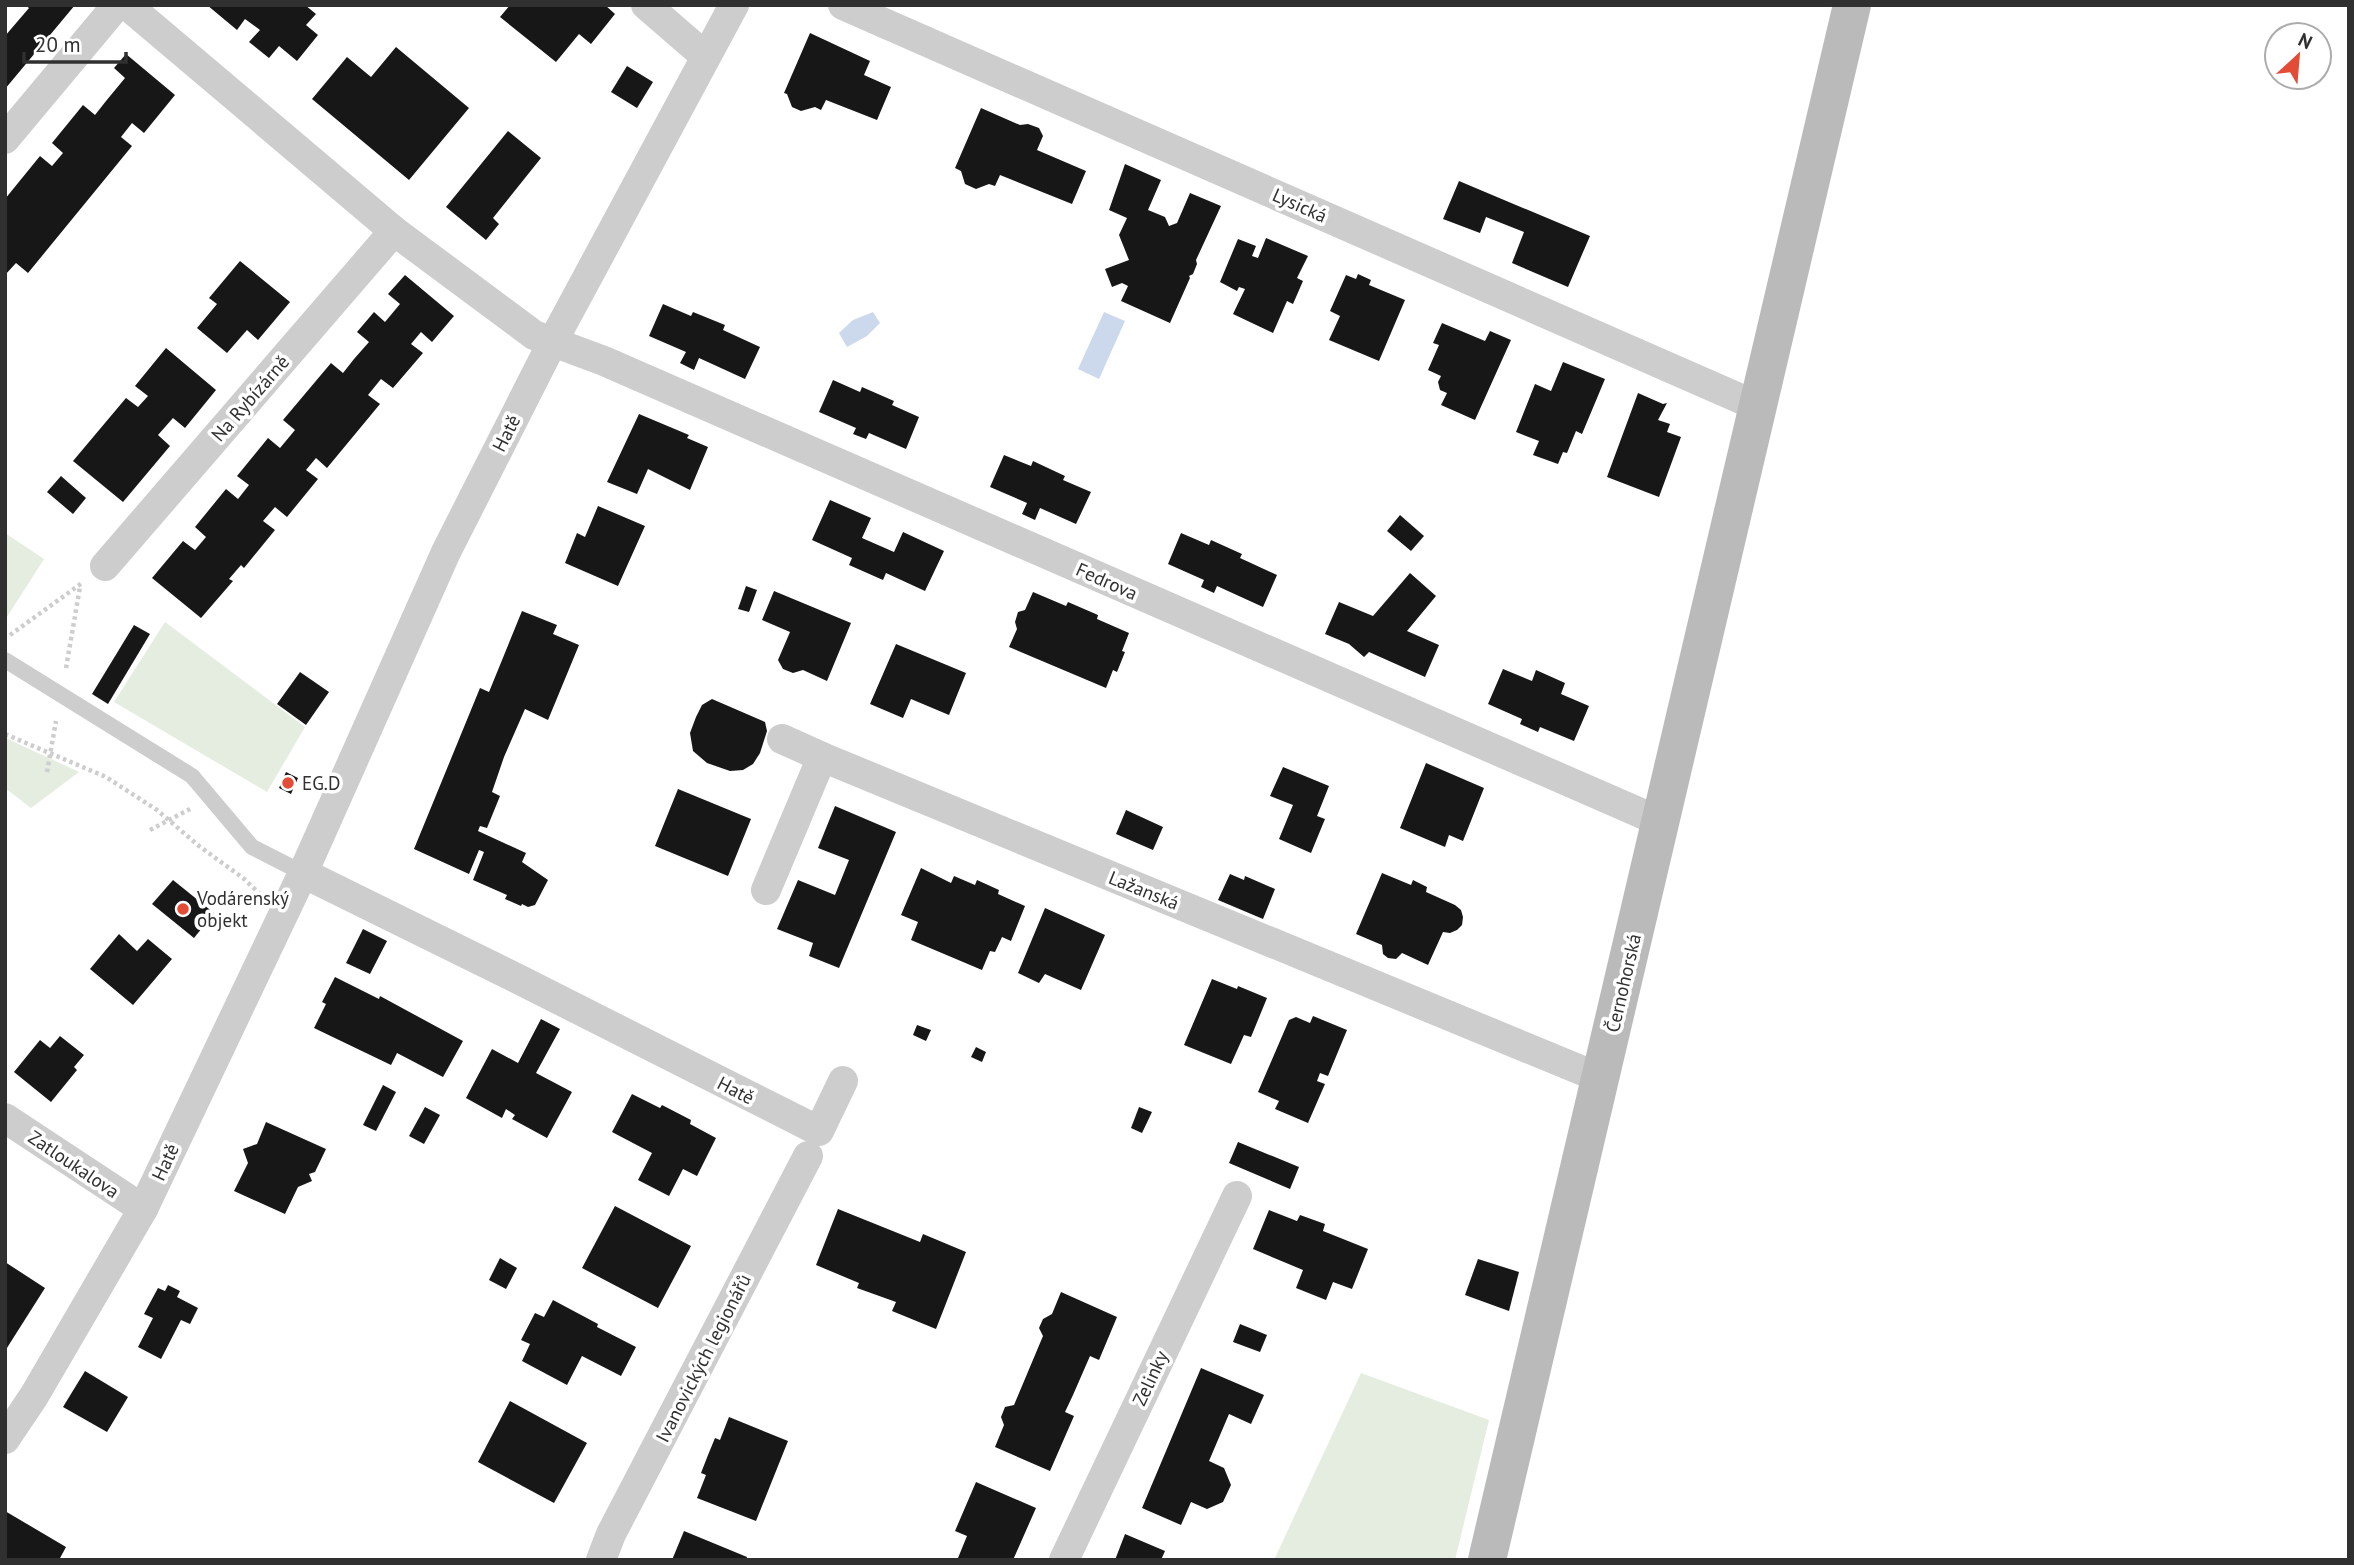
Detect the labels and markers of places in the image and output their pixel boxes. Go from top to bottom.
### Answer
place label: EG.D [302,771,340,795]
marker: EG.D [280,775,296,791]
place label: Vodárenský objekt [196,886,289,932]
marker: Vodárenský objekt [175,901,191,917]

